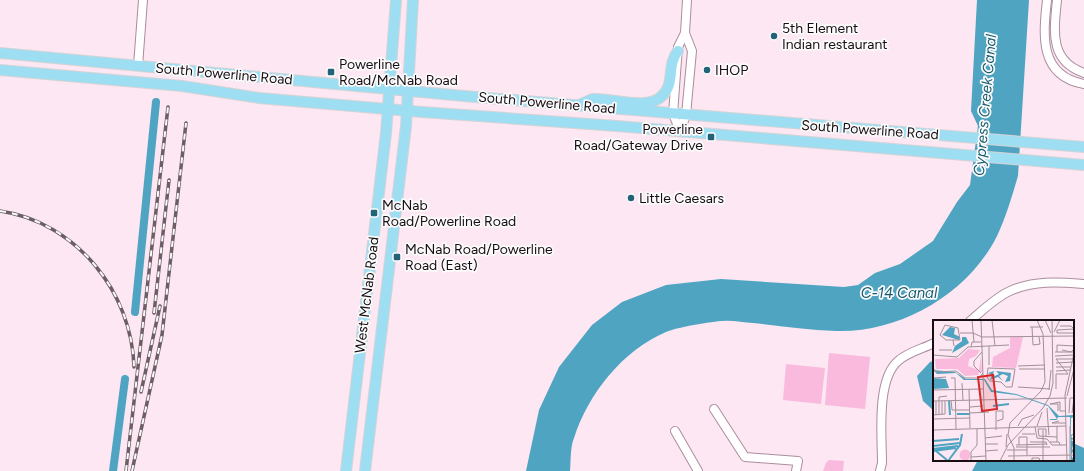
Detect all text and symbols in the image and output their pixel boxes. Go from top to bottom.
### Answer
place label: 5th Element Indian restaurant [782,20,888,53]
marker: 5th Element Indian restaurant [769,31,779,41]
water label: Cypress Creek Canal [970,33,1000,177]
place label: Powerline Road/McNab Road [339,56,458,89]
street label: South Powerline Road [155,60,293,88]
place label: IHOP [715,62,748,79]
marker: IHOP [702,65,712,75]
marker: Powerline Road/McNab Road [326,67,336,77]
street label: South Powerline Road [478,89,616,117]
street label: South Powerline Road [801,117,939,143]
place label: Powerline Road/Gateway Drive [574,121,703,154]
marker: Powerline Road/Gateway Drive [706,132,716,142]
place label: Little Caesars [639,190,724,207]
marker: Little Caesars [626,193,636,203]
place label: McNab Road/Powerline Road [382,197,516,230]
marker: McNab Road/Powerline Road [369,208,379,218]
street label: West McNab Road [351,236,383,354]
place label: McNab Road/Powerline Road (East) [405,241,553,274]
marker: McNab Road/Powerline Road (East) [392,252,402,262]
water label: C-14 Canal [861,284,938,302]
inset map [933,320,1074,461]

